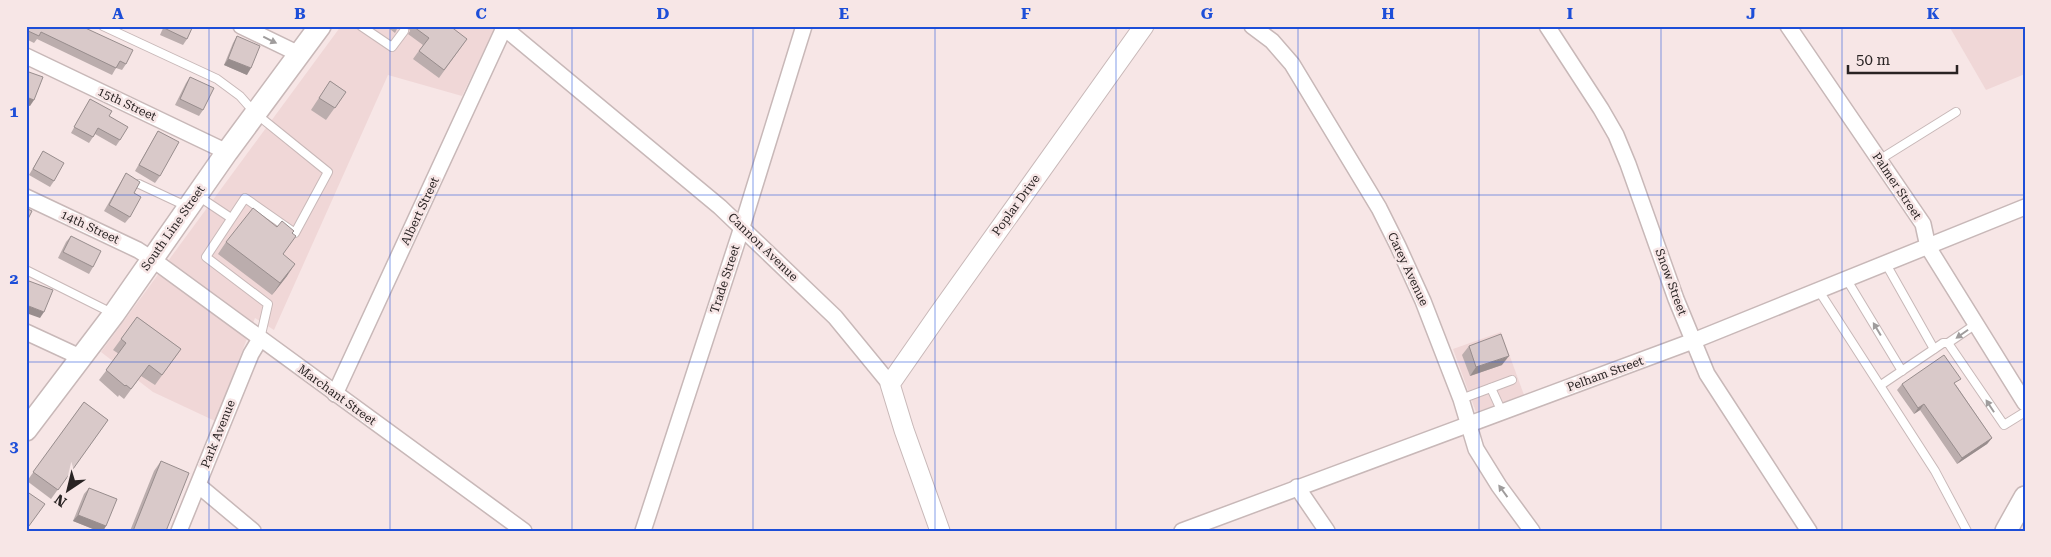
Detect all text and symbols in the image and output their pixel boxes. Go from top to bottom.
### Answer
text: A [112,4,124,23]
text: B [294,4,306,23]
text: C [475,4,487,23]
text: D [657,4,670,23]
text: E [839,4,849,23]
text: F [1021,4,1031,23]
text: G [1201,4,1214,23]
text: H [1381,4,1395,23]
text: I [1567,4,1573,23]
text: J [1746,4,1756,23]
text: K [1927,4,1940,23]
one-way arrow [263,36,277,44]
scale bar [1848,42,1957,74]
text: 50 m [1856,51,1891,69]
street label: 15th Street [95,84,159,124]
text: 1 [10,102,19,121]
street label: Palmer Street [1870,150,1925,222]
street label: Poplar Drive [989,171,1043,238]
street label: Albert Street [398,174,442,247]
street label: South Line Street [138,182,208,273]
street label: 14th Street [58,207,122,247]
street label: Cannon Avenue [725,210,801,284]
street label: Carey Avenue [1385,230,1431,308]
street label: Trade Street [707,243,743,315]
street label: Snow Street [1652,247,1690,318]
text: 2 [10,269,19,288]
one-way arrow [1872,323,1881,336]
one-way arrow [1955,329,1969,339]
street label: Pelham Street [1565,354,1646,394]
street label: Marchant Street [295,362,379,428]
street label: Park Avenue [198,397,238,470]
one-way arrow [1985,399,1994,412]
text: 3 [10,437,19,456]
north arrow [42,464,92,514]
one-way arrow [1498,484,1508,498]
text: N [51,491,70,510]

